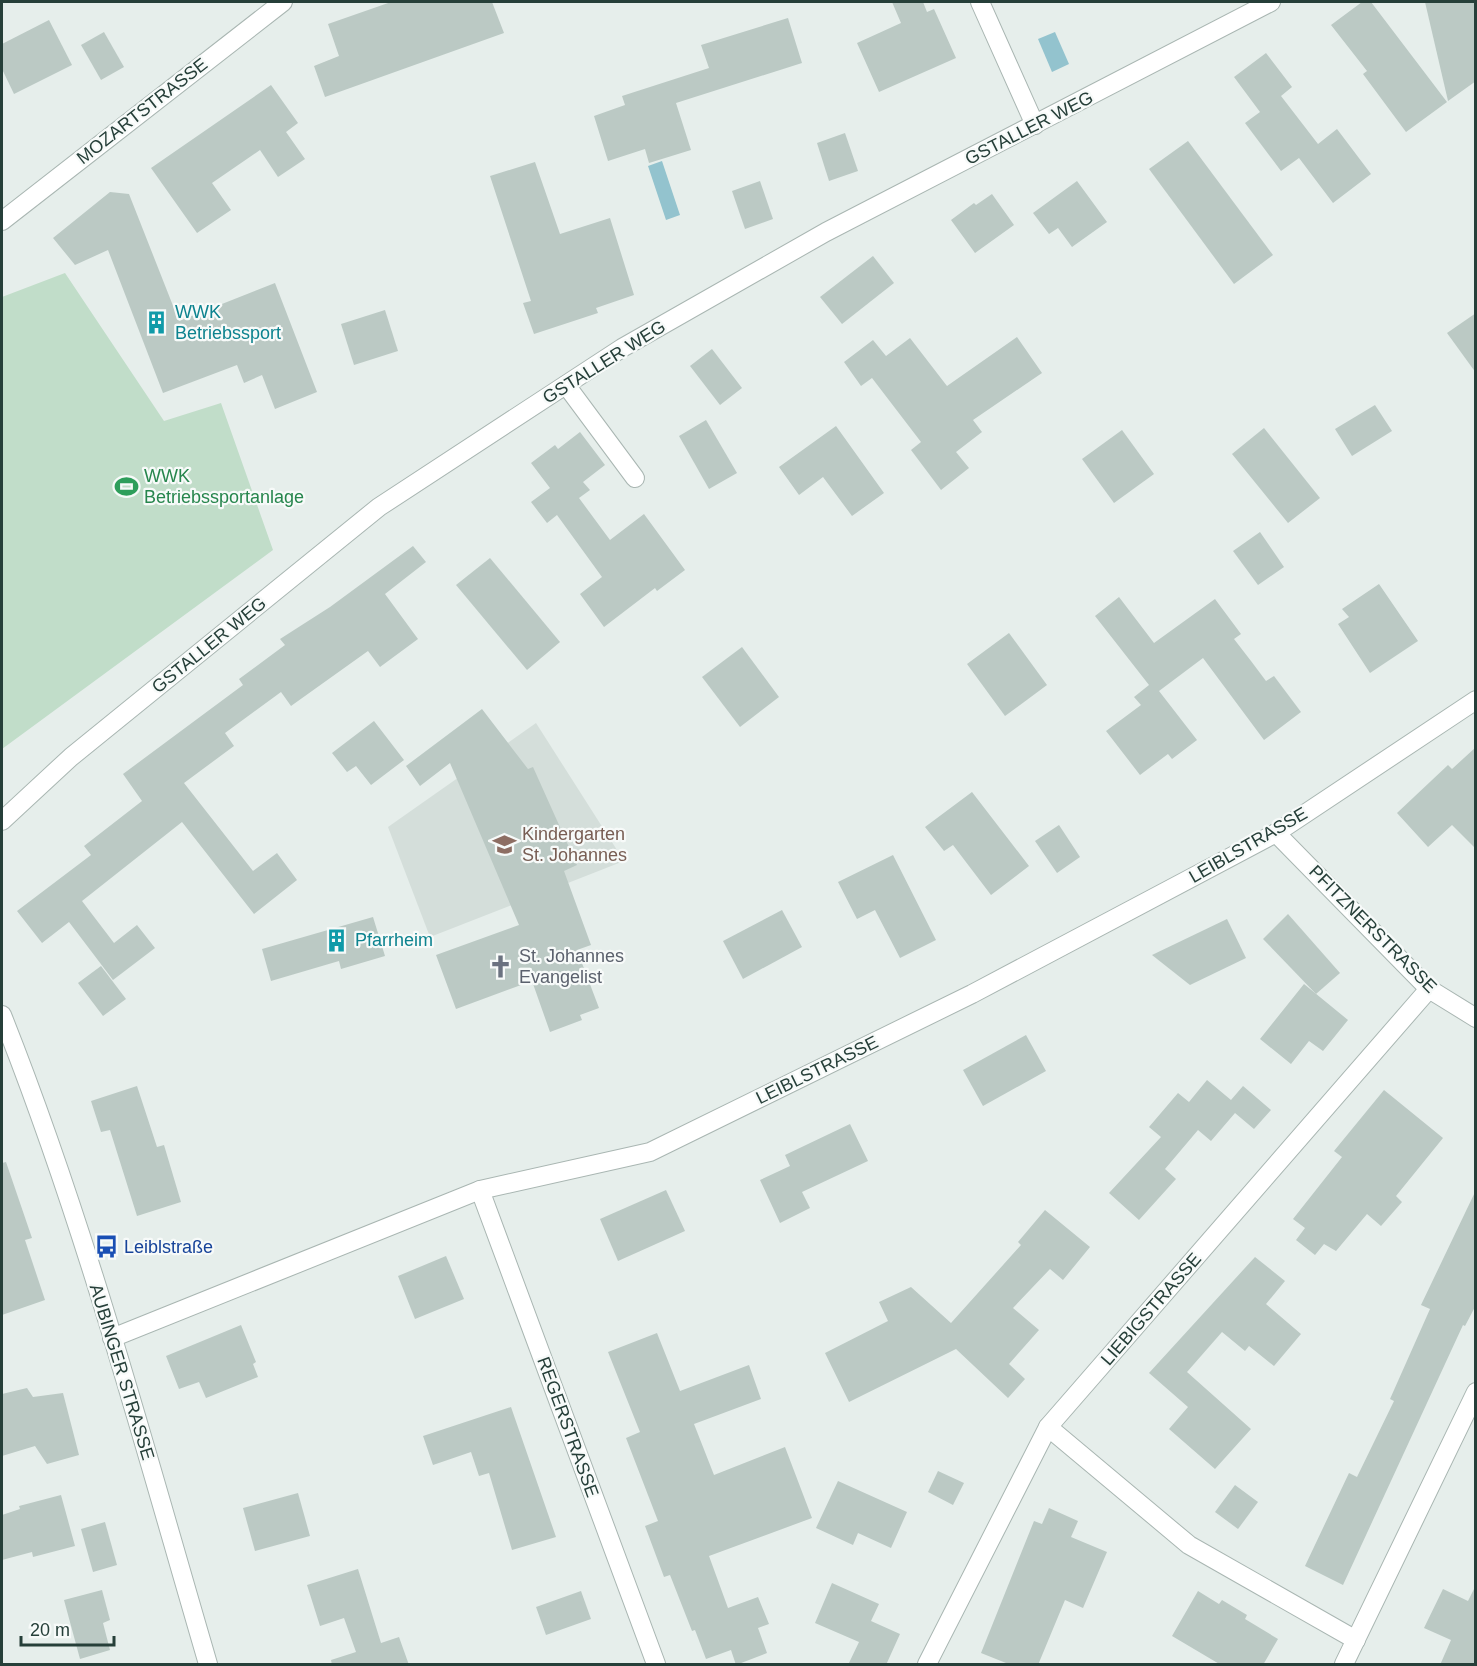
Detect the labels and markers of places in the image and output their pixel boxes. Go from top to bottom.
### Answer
place label: WWK Betriebssport [175,302,281,343]
building icon: WWK Betriebssport [144,309,170,335]
place label: WWK Betriebssportanlage [144,466,304,507]
sports icon: WWK Betriebssportanlage [113,473,139,499]
place label: Kindergarten St. Johannes [522,824,627,865]
school or university icon: Kindergarten St. Johannes [491,831,517,857]
building icon: Pfarrheim [324,927,350,953]
place label: Pfarrheim [355,930,433,950]
place label: St. Johannes Evangelist [519,946,624,987]
church icon: St. Johannes Evangelist [488,953,514,979]
bus stop icon: Leiblstraße [93,1234,119,1260]
place label: Leiblstraße [124,1237,213,1257]

